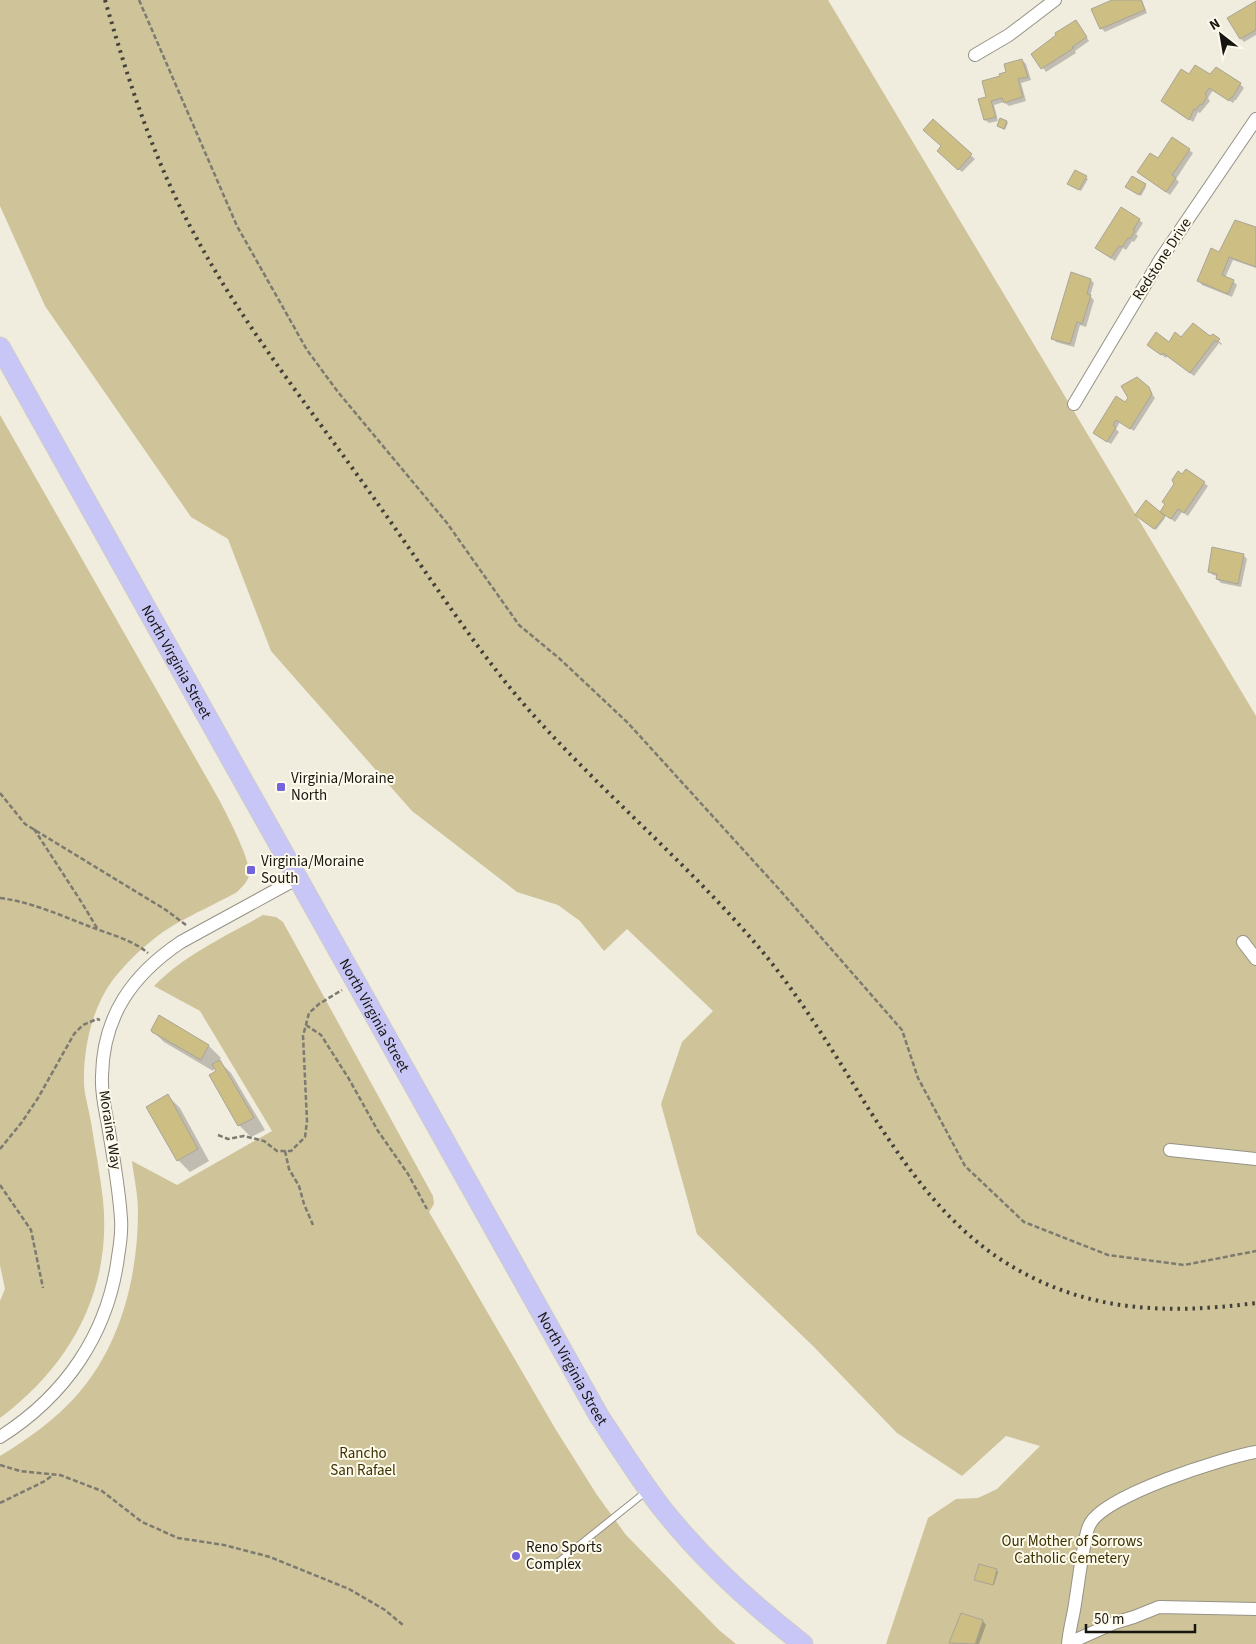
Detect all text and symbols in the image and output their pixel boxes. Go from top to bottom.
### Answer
north arrow [1196,10,1246,60]
text: N [1206,14,1224,36]
street label: Redstone Drive [1128,214,1196,304]
street label: North Virginia Street [136,601,217,723]
place label: Virginia/Moraine North [291,768,394,806]
marker: Virginia/Moraine North [275,781,287,793]
place label: Virginia/Moraine South [261,851,364,889]
marker: Virginia/Moraine South [245,864,257,876]
street label: North Virginia Street [334,955,415,1076]
street label: Moraine Way [93,1089,127,1171]
street label: North Virginia Street [532,1308,613,1429]
park label: Rancho San Rafael [330,1443,396,1481]
park label: Our Mother of Sorrows Catholic Cemetery [1002,1531,1143,1569]
place label: Reno Sports Complex [526,1537,602,1575]
marker: Reno Sports Complex [510,1550,522,1562]
scale bar [1086,1602,1195,1634]
text: 50 m [1094,1609,1124,1630]

